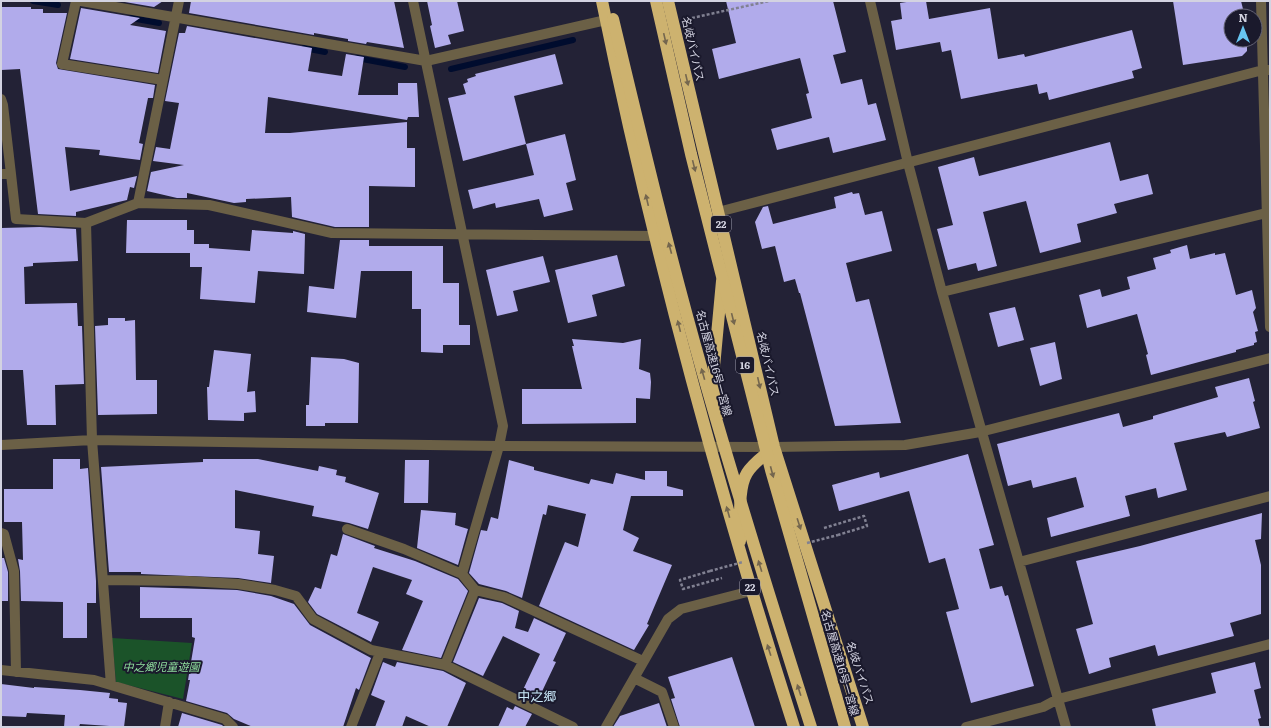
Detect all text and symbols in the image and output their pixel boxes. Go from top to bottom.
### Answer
north arrow [1223,8,1263,48]
text: N [1238,9,1248,25]
street label: 名岐バイパス [679,15,709,83]
one-way arrow [662,33,668,45]
one-way arrow [684,74,690,86]
one-way arrow [692,159,698,172]
one-way arrow [644,194,650,206]
road number: 22 [711,216,731,232]
one-way arrow [667,242,673,254]
street label: 名古屋高速16号一宮線 [693,308,737,418]
one-way arrow [730,313,736,325]
one-way arrow [675,320,681,332]
street label: 名岐バイパス [754,330,784,398]
road number: 16 [736,357,754,373]
one-way arrow [700,368,706,380]
one-way arrow [756,378,762,390]
one-way arrow [769,466,775,478]
one-way arrow [725,506,731,518]
one-way arrow [796,518,802,530]
one-way arrow [757,560,763,572]
road number: 22 [740,579,760,595]
street label: 名古屋高速16号一宮線 [818,608,864,718]
street label: 名岐バイパス [843,639,879,706]
one-way arrow [766,643,772,655]
park label: 中之郷児童遊園 [123,658,201,674]
one-way arrow [796,684,802,696]
district label: 中之郷 [517,686,557,705]

